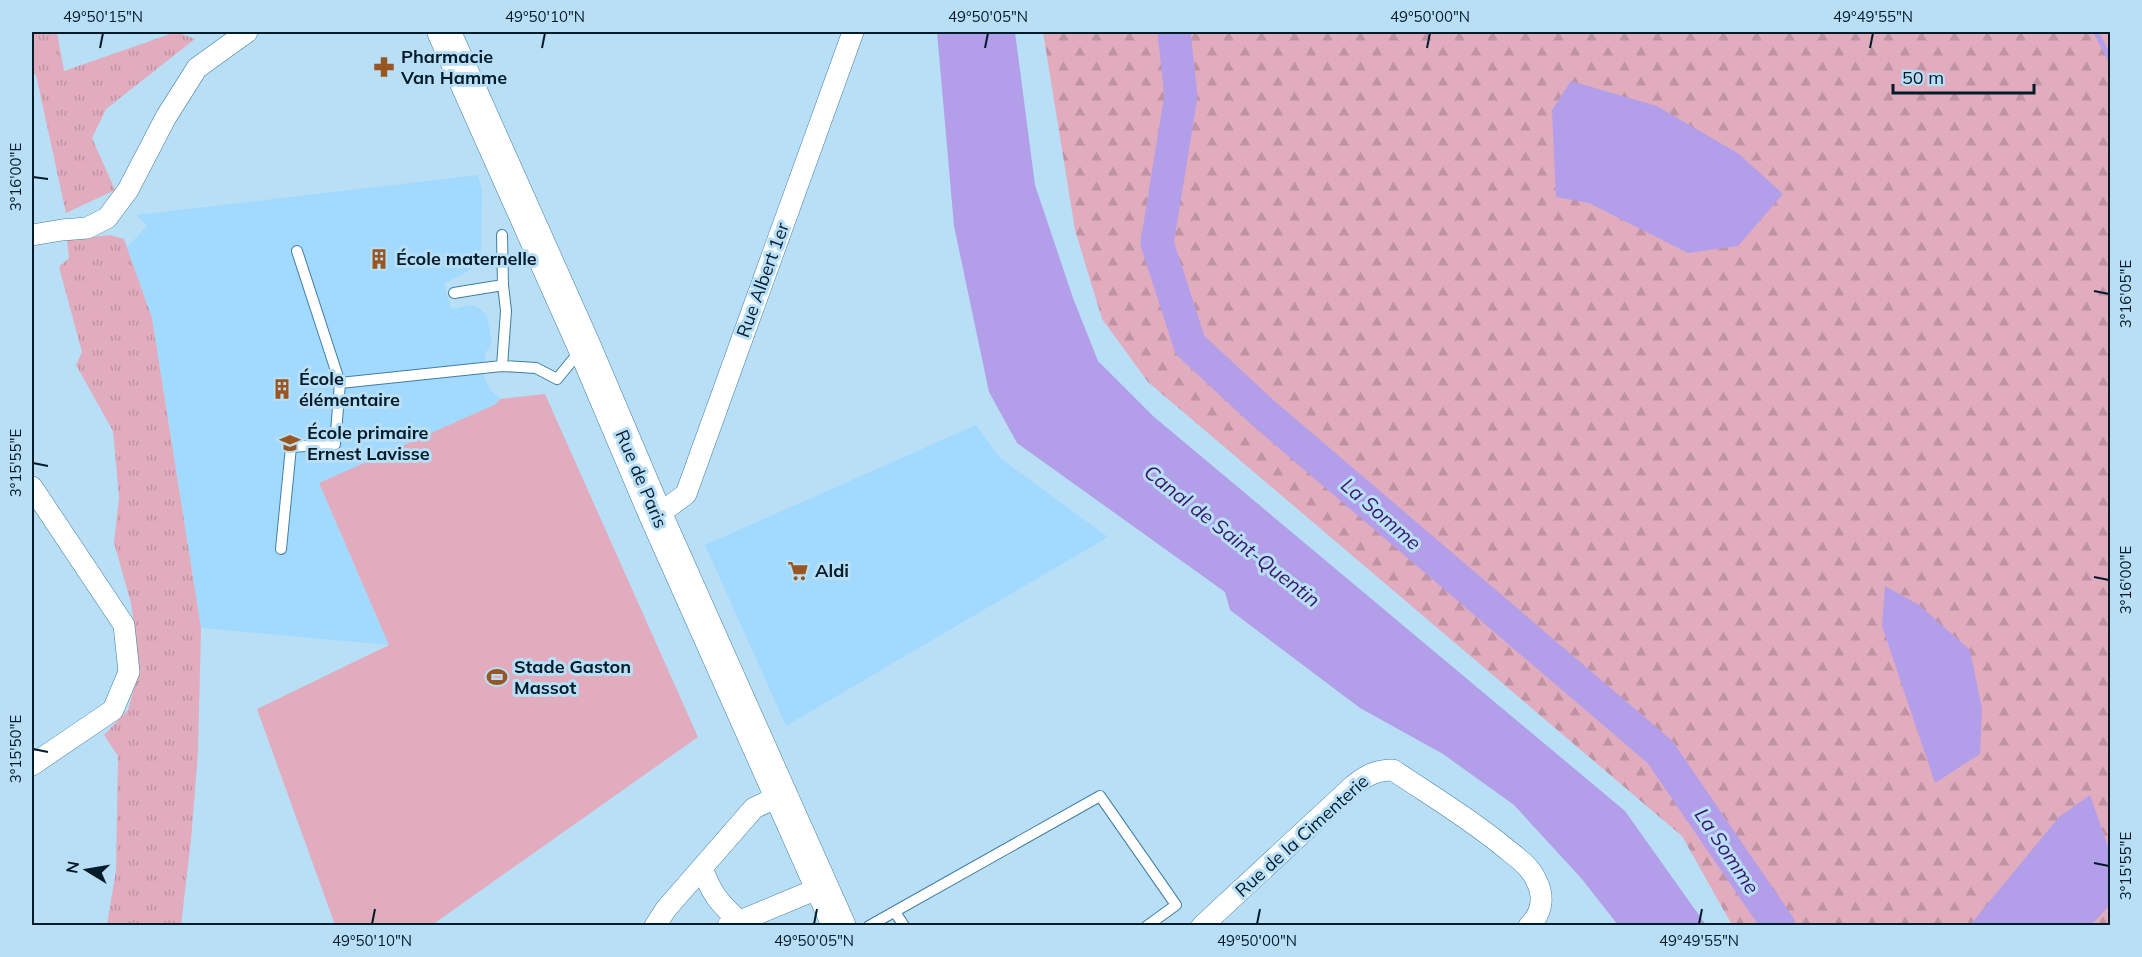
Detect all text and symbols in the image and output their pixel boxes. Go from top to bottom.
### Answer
text: 49°50'15"N [63,7,143,26]
text: 49°50'10"N [505,7,585,26]
text: 49°50'05"N [948,7,1028,26]
text: 49°50'00"N [1390,7,1470,26]
text: 49°49'55"N [1833,7,1913,26]
place label: Pharmacie Van Hamme [400,45,507,89]
pharmacy icon: Pharmacie Van Hamme [372,55,396,79]
scale bar [1893,57,2034,95]
text: 50 m [1902,66,1944,89]
text: 3°16'00"E [6,143,25,211]
street label: Rue Albert 1er [731,219,794,340]
building icon: École maternelle [367,247,391,271]
place label: École maternelle [396,247,537,270]
text: 3°16'05"E [2116,260,2135,328]
place label: École élémentaire [299,367,400,411]
building icon: École élémentaire [270,377,294,401]
place label: École primaire Ernest Lavisse [307,421,430,465]
street label: Rue de Paris [610,426,672,531]
text: 3°15'55"E [6,429,25,497]
school or university icon: École primaire Ernest Lavisse [278,431,302,455]
water label: Canal de Saint-Quentin [1139,459,1325,612]
water label: La Somme [1336,472,1427,555]
text: 3°16'00"E [2116,546,2135,614]
supermarket icon: Aldi [786,559,810,583]
place label: Aldi [815,559,849,582]
place label: Stade Gaston Massot [514,655,631,699]
sports icon: Stade Gaston Massot [485,665,509,689]
text: 3°15'50"E [6,715,25,783]
street label: Rue de la Cimenterie [1230,770,1373,902]
water label: La Somme [1690,803,1765,898]
text: 3°15'55"E [2116,832,2135,900]
north arrow [57,840,117,900]
text: N [61,859,83,875]
text: 49°50'10"N [332,931,412,950]
text: 49°50'05"N [774,931,854,950]
text: 49°50'00"N [1217,931,1297,950]
text: 49°49'55"N [1659,931,1739,950]

